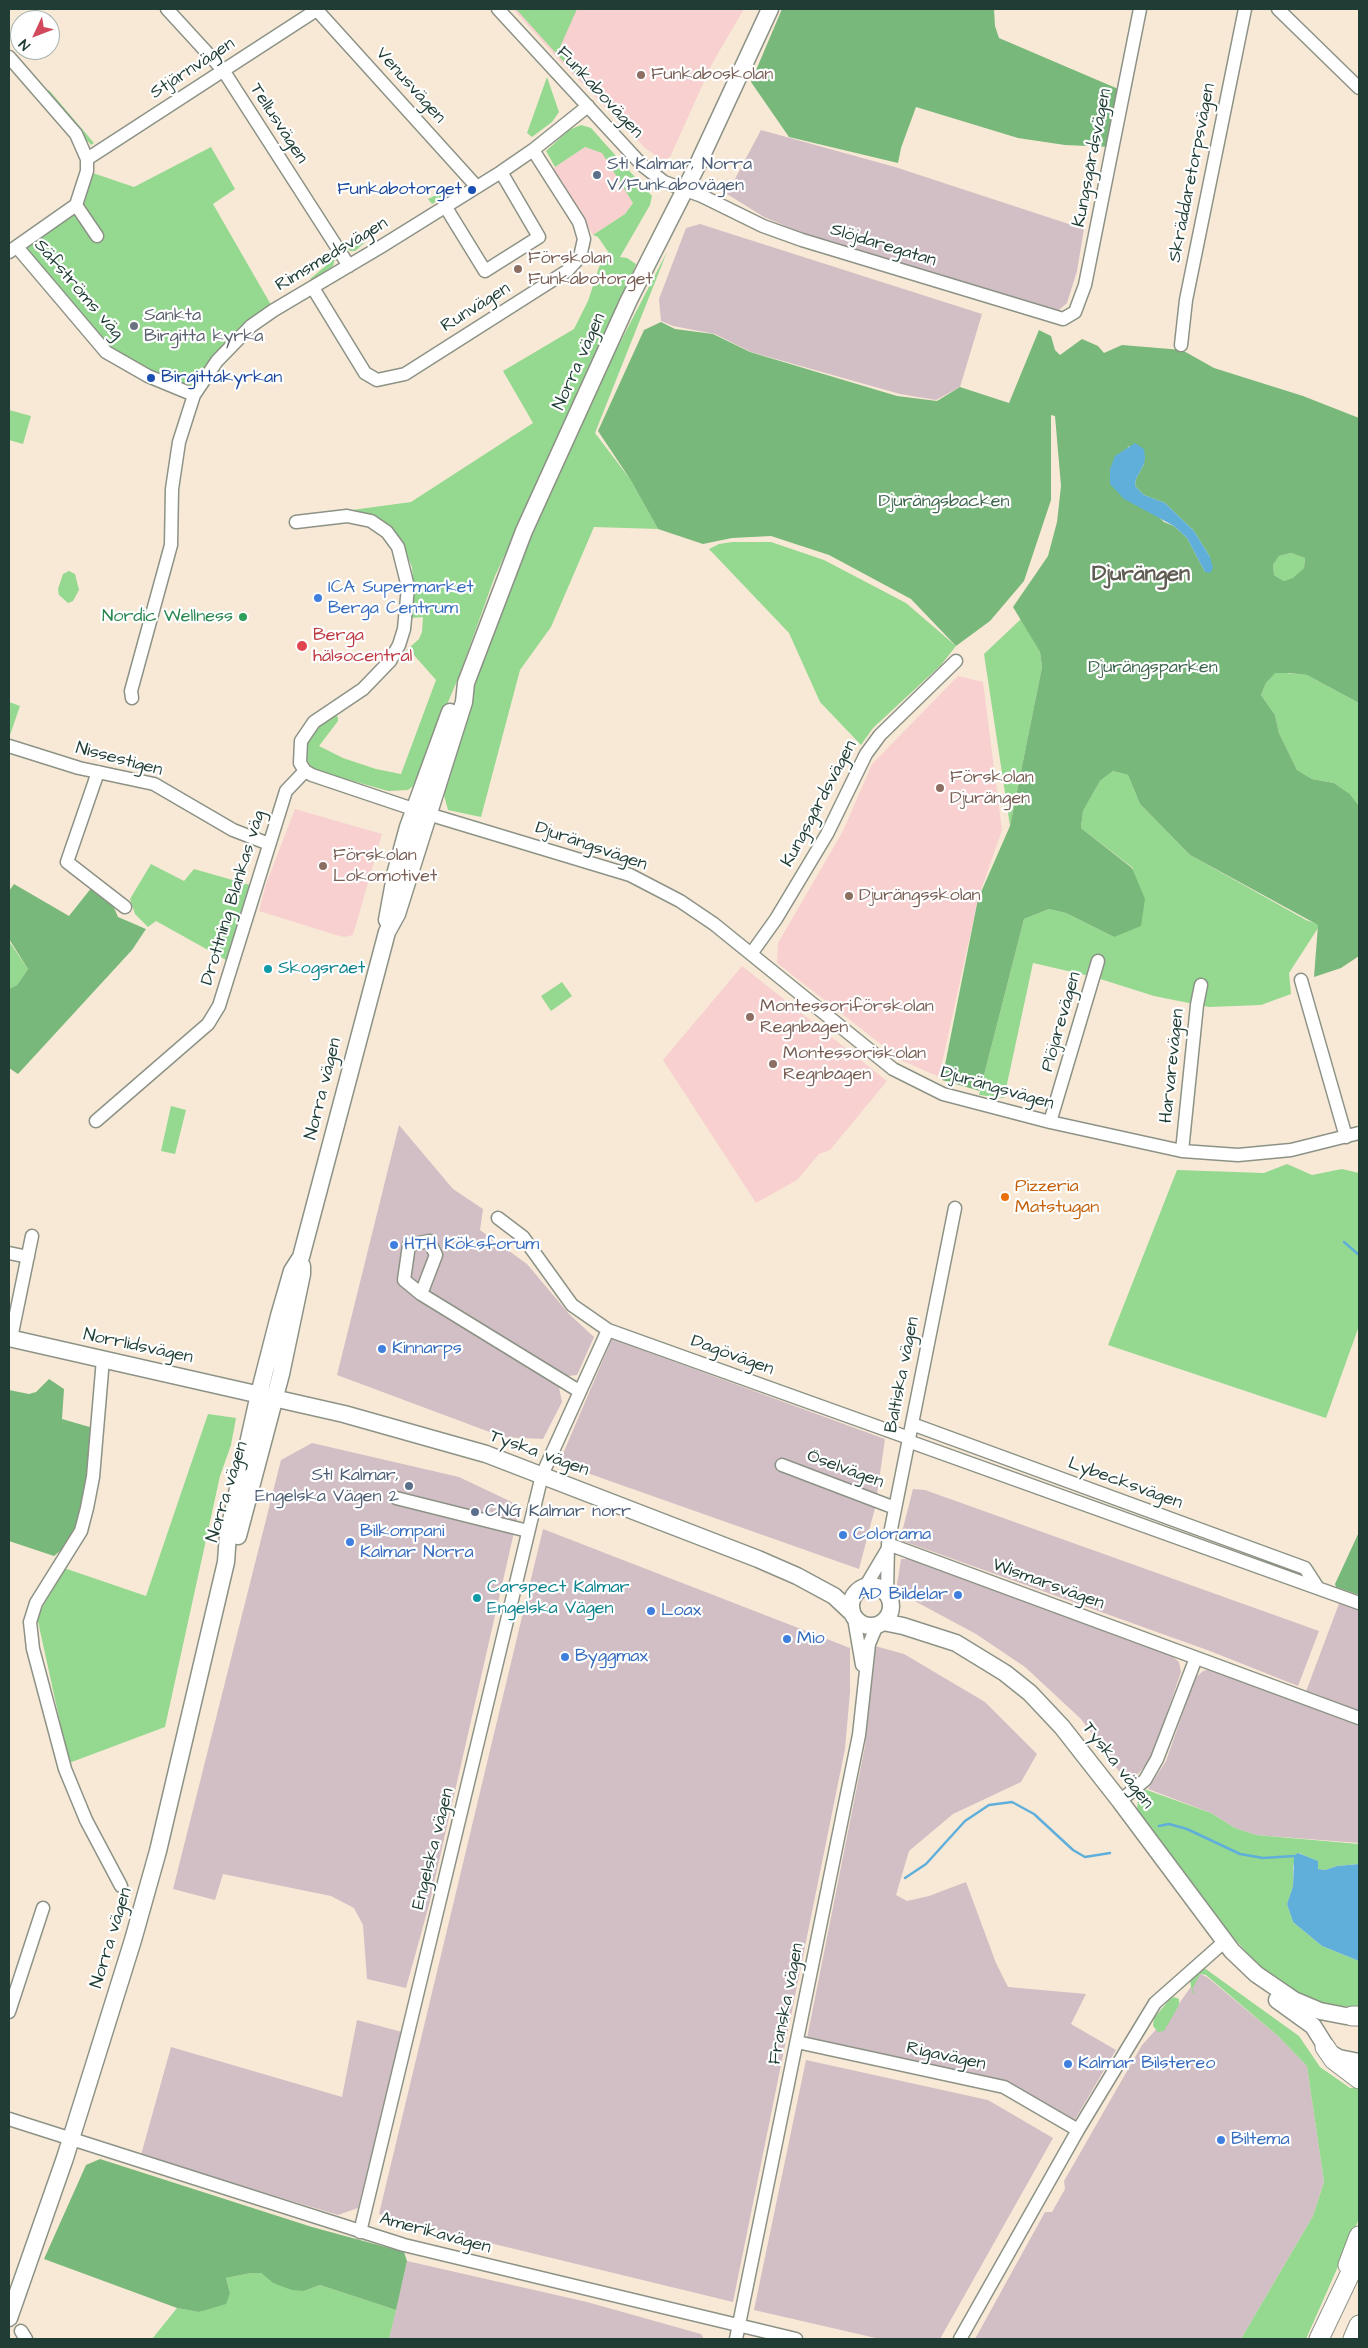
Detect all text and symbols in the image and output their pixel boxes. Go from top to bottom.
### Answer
north arrow [10,10,60,60]
street label: Stjärnvägen [147,34,239,104]
text: N [14,35,35,55]
street label: Funkabovägen [551,43,647,143]
street label: Venusvägen [370,44,450,128]
place label: Funkaboskolan [651,64,773,86]
marker: Funkaboskolan [635,69,647,81]
street label: Tellusvägen [244,80,312,168]
street label: Skräddaretorpsvägen [1165,82,1221,264]
street label: Kungsgårdsvägen [1069,87,1117,229]
place label: St1 Kalmar, Norra V/Funkabovägen [607,154,752,196]
marker: St1 Kalmar, Norra V/Funkabovägen [591,169,603,181]
place label: Funkabotorget [337,179,462,201]
marker: Funkabotorget [466,184,478,196]
street label: Rimsmedsvägen [272,213,392,297]
street label: Slöjdaregatan [827,220,939,272]
street label: Säfströms väg [29,235,127,345]
place label: Förskolan Funkabotorget [528,248,653,290]
marker: Förskolan Funkabotorget [512,263,524,275]
street label: Runvägen [437,278,515,338]
place label: Sankta Birgitta kyrka [144,305,263,348]
street label: Norra vägen [549,310,611,414]
marker: Sankta Birgitta kyrka [128,320,140,332]
place label: Birgittakyrkan [161,367,282,389]
marker: Birgittakyrkan [145,372,157,384]
park label: Djurängsbacken [879,491,1009,513]
district label: Djurängen [1092,562,1190,588]
place label: ICA Supermarket Berga Centrum [328,577,474,620]
marker: ICA Supermarket Berga Centrum [312,592,324,604]
place label: Nordic Wellness [102,606,233,628]
marker: Nordic Wellness [237,611,249,623]
place label: Berga hälsocentral [313,625,412,668]
marker: Berga hälsocentral [295,639,309,653]
park label: Djurängsparken [1088,657,1218,679]
street label: Kungsgårdsvägen [777,737,863,871]
street label: Nissestigen [73,738,165,782]
place label: Förskolan Djurängen [950,767,1034,810]
marker: Förskolan Djurängen [934,782,946,794]
street label: Drottning Blankas väg [197,808,271,988]
street label: Djurängsvägen [532,818,650,876]
place label: Förskolan Lokomotivet [333,845,437,888]
marker: Förskolan Lokomotivet [317,860,329,872]
place label: Djurängsskolan [859,885,981,907]
marker: Djurängsskolan [843,890,855,902]
place label: Skogsrået [278,958,365,980]
marker: Skogsrået [262,963,274,975]
street label: Plöjarevägen [1037,970,1087,1074]
place label: Montessoriförskolan Regnbågen [760,996,934,1038]
street label: Harvarevägen [1156,1008,1190,1124]
marker: Montessoriförskolan Regnbågen [744,1011,756,1023]
street label: Norra vägen [301,1036,347,1142]
place label: Montessoriskolan Regnbågen [783,1043,926,1086]
marker: Montessoriskolan Regnbågen [767,1058,779,1070]
street label: Djurängsvägen [938,1063,1056,1115]
place label: Pizzeria Matstugan [1015,1176,1099,1218]
marker: Pizzeria Matstugan [999,1191,1011,1203]
place label: HTH Köksforum [404,1234,539,1256]
marker: HTH Köksforum [388,1239,400,1251]
street label: Baltiska vägen [881,1315,925,1435]
street label: Norrlidsvägen [81,1325,195,1369]
street label: Dagövägen [688,1331,776,1381]
place label: Kinnarps [392,1338,462,1360]
marker: Kinnarps [376,1343,388,1355]
street label: Tyska vägen [486,1426,592,1482]
street label: Norra vägen [202,1439,254,1545]
street label: Öselvägen [804,1446,886,1494]
street label: Lybecksvägen [1065,1453,1185,1515]
place label: St1 Kalmar, Engelska Vägen 2 [255,1465,399,1508]
marker: St1 Kalmar, Engelska Vägen 2 [403,1480,415,1492]
place label: CNG Kalmar norr [485,1501,631,1523]
marker: CNG Kalmar norr [469,1506,481,1518]
place label: Bilkompani Kalmar Norra [360,1521,474,1564]
place label: Colorama [853,1524,931,1546]
marker: Colorama [837,1529,849,1541]
marker: Bilkompani Kalmar Norra [344,1536,356,1548]
street label: Wismarsvägen [989,1555,1107,1615]
place label: Carspect Kalmar Engelska Vägen [487,1577,629,1620]
place label: AD Bildelar [858,1584,948,1606]
marker: AD Bildelar [952,1589,964,1601]
marker: Carspect Kalmar Engelska Vägen [471,1592,483,1604]
place label: Loax [661,1600,701,1622]
marker: Loax [645,1605,657,1617]
place label: Mio [797,1628,825,1650]
marker: Mio [781,1633,793,1645]
place label: Byggmax [575,1646,648,1668]
marker: Byggmax [559,1651,571,1663]
street label: Tyska vägen [1076,1718,1158,1814]
street label: Engelska vägen [408,1786,460,1912]
street label: Norra vägen [86,1885,138,1991]
street label: Franska vägen [765,1941,809,2067]
street label: Rigavägen [904,2038,988,2076]
place label: Kalmar Bilstereo [1078,2053,1215,2075]
marker: Kalmar Bilstereo [1062,2058,1074,2070]
place label: Biltema [1231,2129,1290,2151]
marker: Biltema [1215,2134,1227,2146]
street label: Amerikavägen [377,2209,493,2259]

